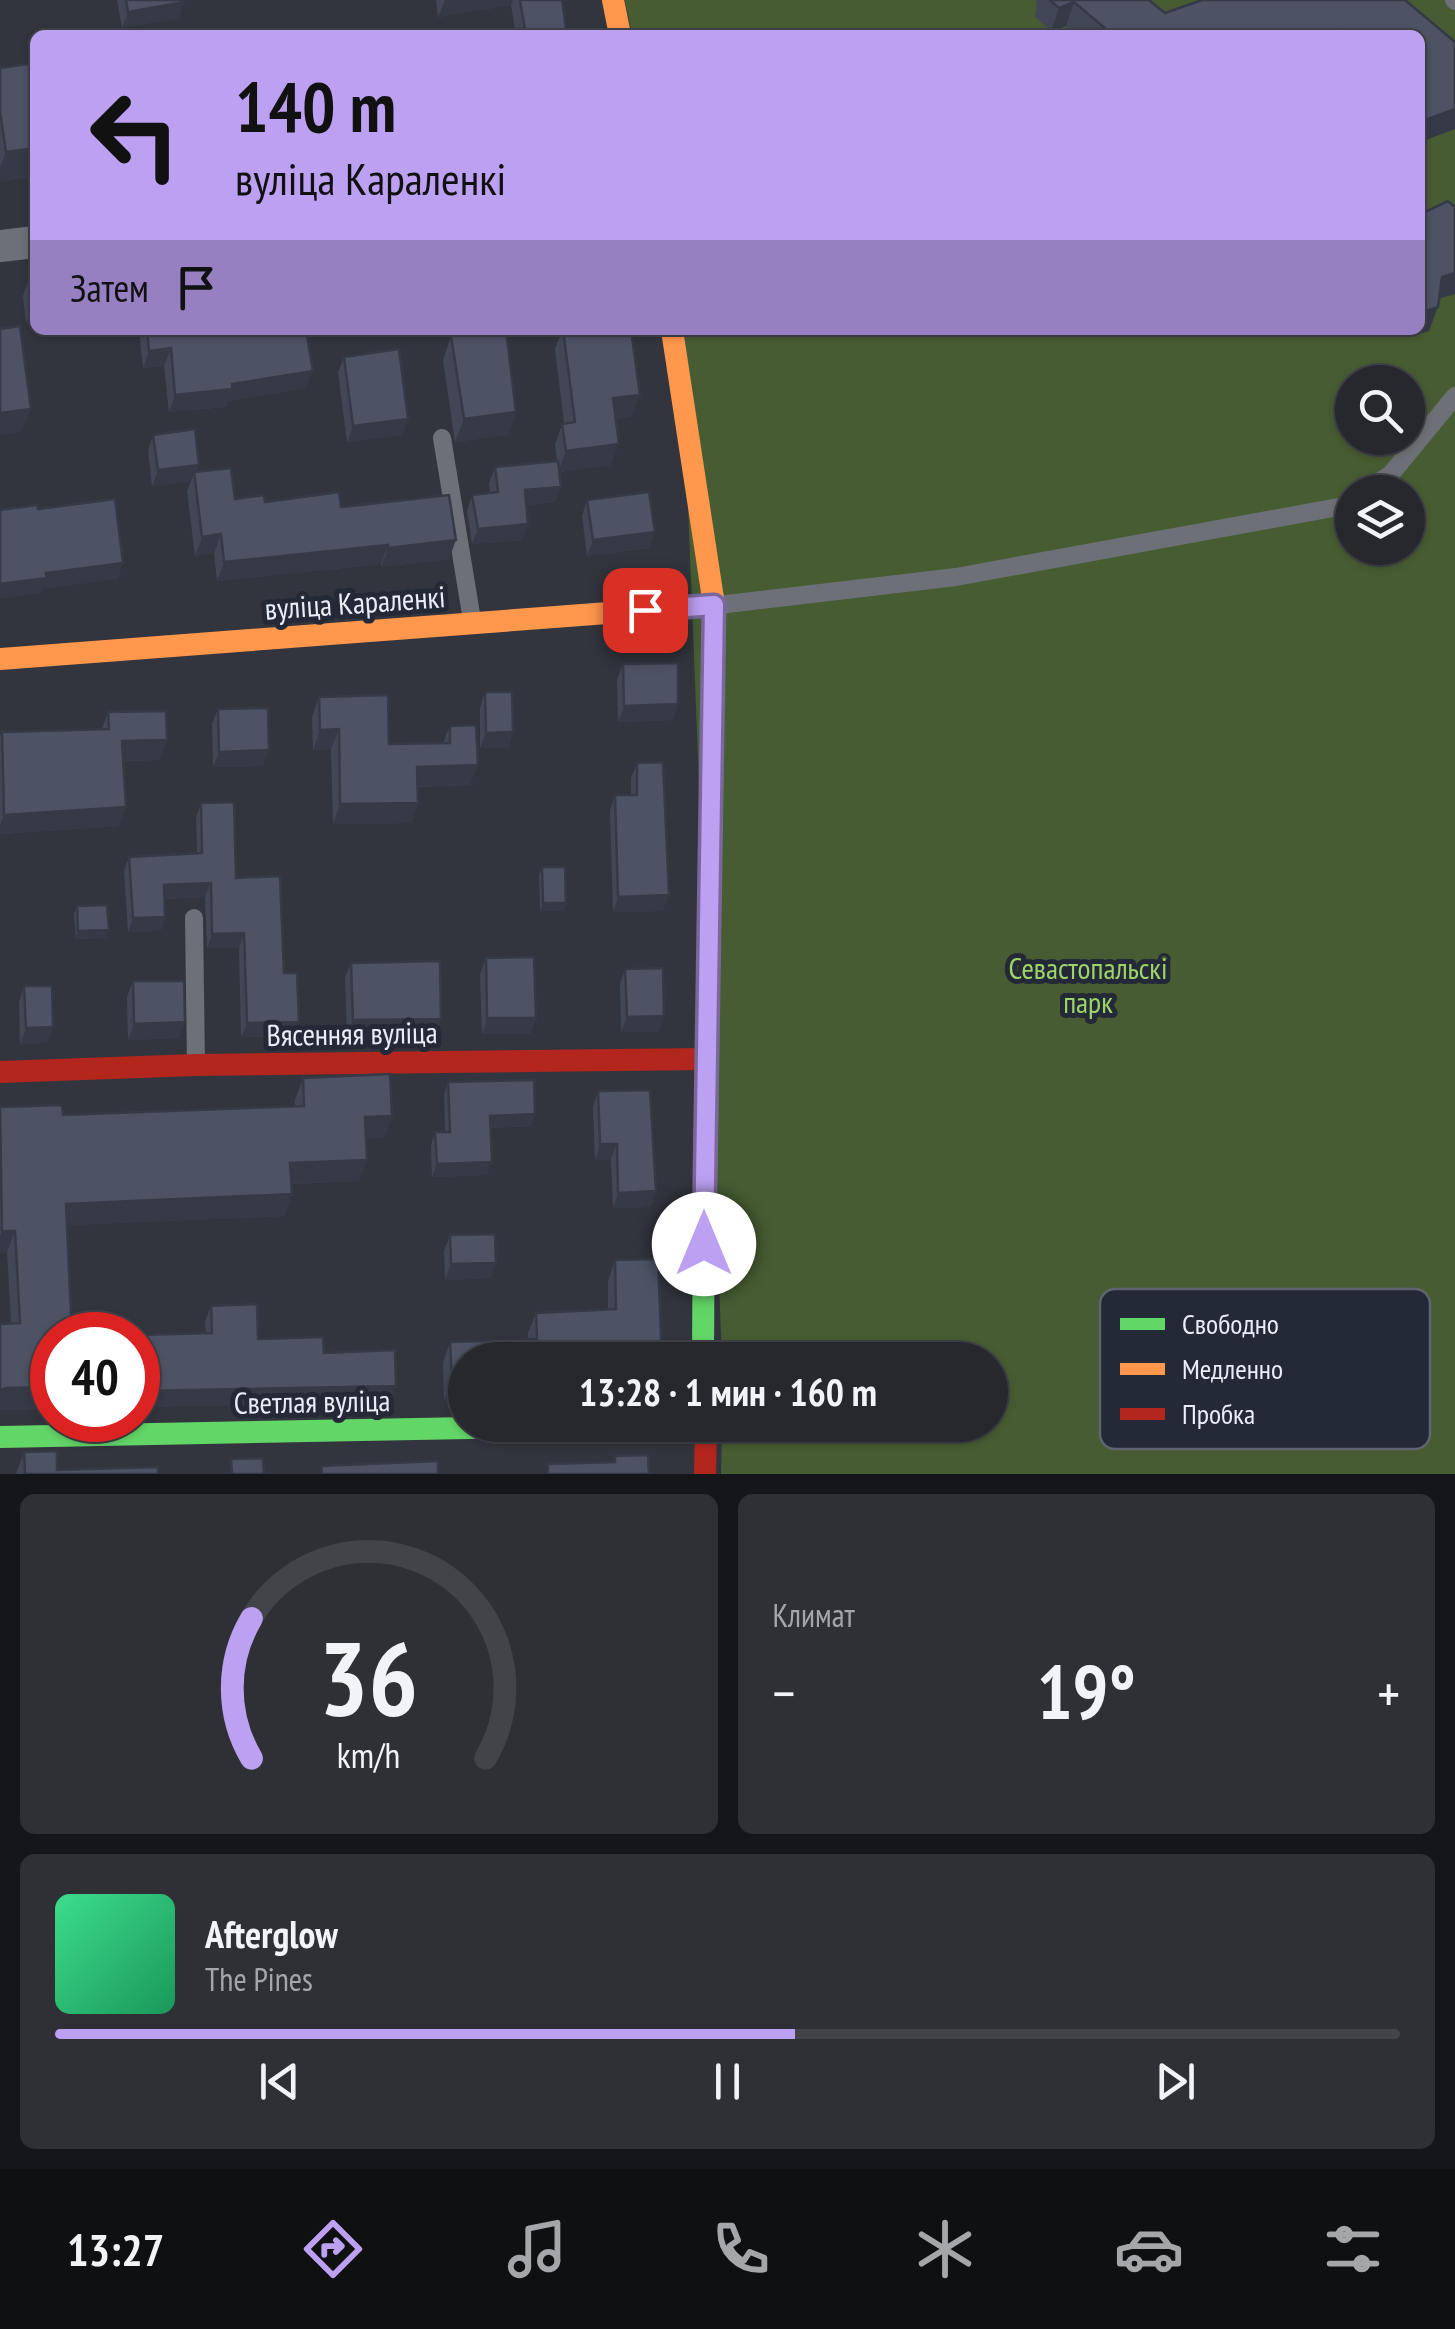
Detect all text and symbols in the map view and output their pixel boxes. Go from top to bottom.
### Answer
text: 140 m [235,61,396,151]
icon: left [70,70,200,200]
text: вуліца Караленкі [235,149,506,207]
icon: arrive [169,260,224,315]
text: Затем [70,263,149,312]
map controls [1335,365,1425,565]
button: search [1335,365,1425,455]
button: layers [1335,475,1425,565]
pin [603,568,688,653]
street label: вуліца Караленкі [263,576,447,628]
icon: arrive [618,583,673,638]
park label: Севастопальскі парк [1009,948,1167,1021]
street label: Вясенняя вуліца [266,1012,438,1054]
position arrow [652,1192,756,1296]
legend [1100,1289,1430,1449]
text: Свободно [1182,1305,1279,1342]
speed limit sign: 40 [30,1312,160,1442]
text: Медленно [1182,1350,1283,1387]
text: 13:28 · 1 мин · 160 m [579,1367,877,1416]
street label: Светлая вуліца [233,1380,391,1422]
text: Пробка [1182,1395,1255,1432]
text: Климат [773,1594,855,1636]
text: 36 [319,1610,418,1745]
text: 19° [1037,1643,1136,1740]
text: − [773,1657,795,1728]
text: + [1377,1657,1400,1728]
text: km/h [337,1732,400,1778]
text: Afterglow [205,1909,338,1958]
text: The Pines [205,1958,313,2000]
icon: previous [252,2054,307,2109]
icon: pause [700,2054,755,2109]
icon: next [1148,2054,1203,2109]
icon: directions [298,2214,368,2284]
icon: music [502,2214,572,2284]
icon: phone [706,2214,776,2284]
icon: climate [910,2214,980,2284]
icon: car [1114,2214,1184,2284]
icon: filters [1318,2214,1388,2284]
text: 13:27 [67,2220,164,2278]

